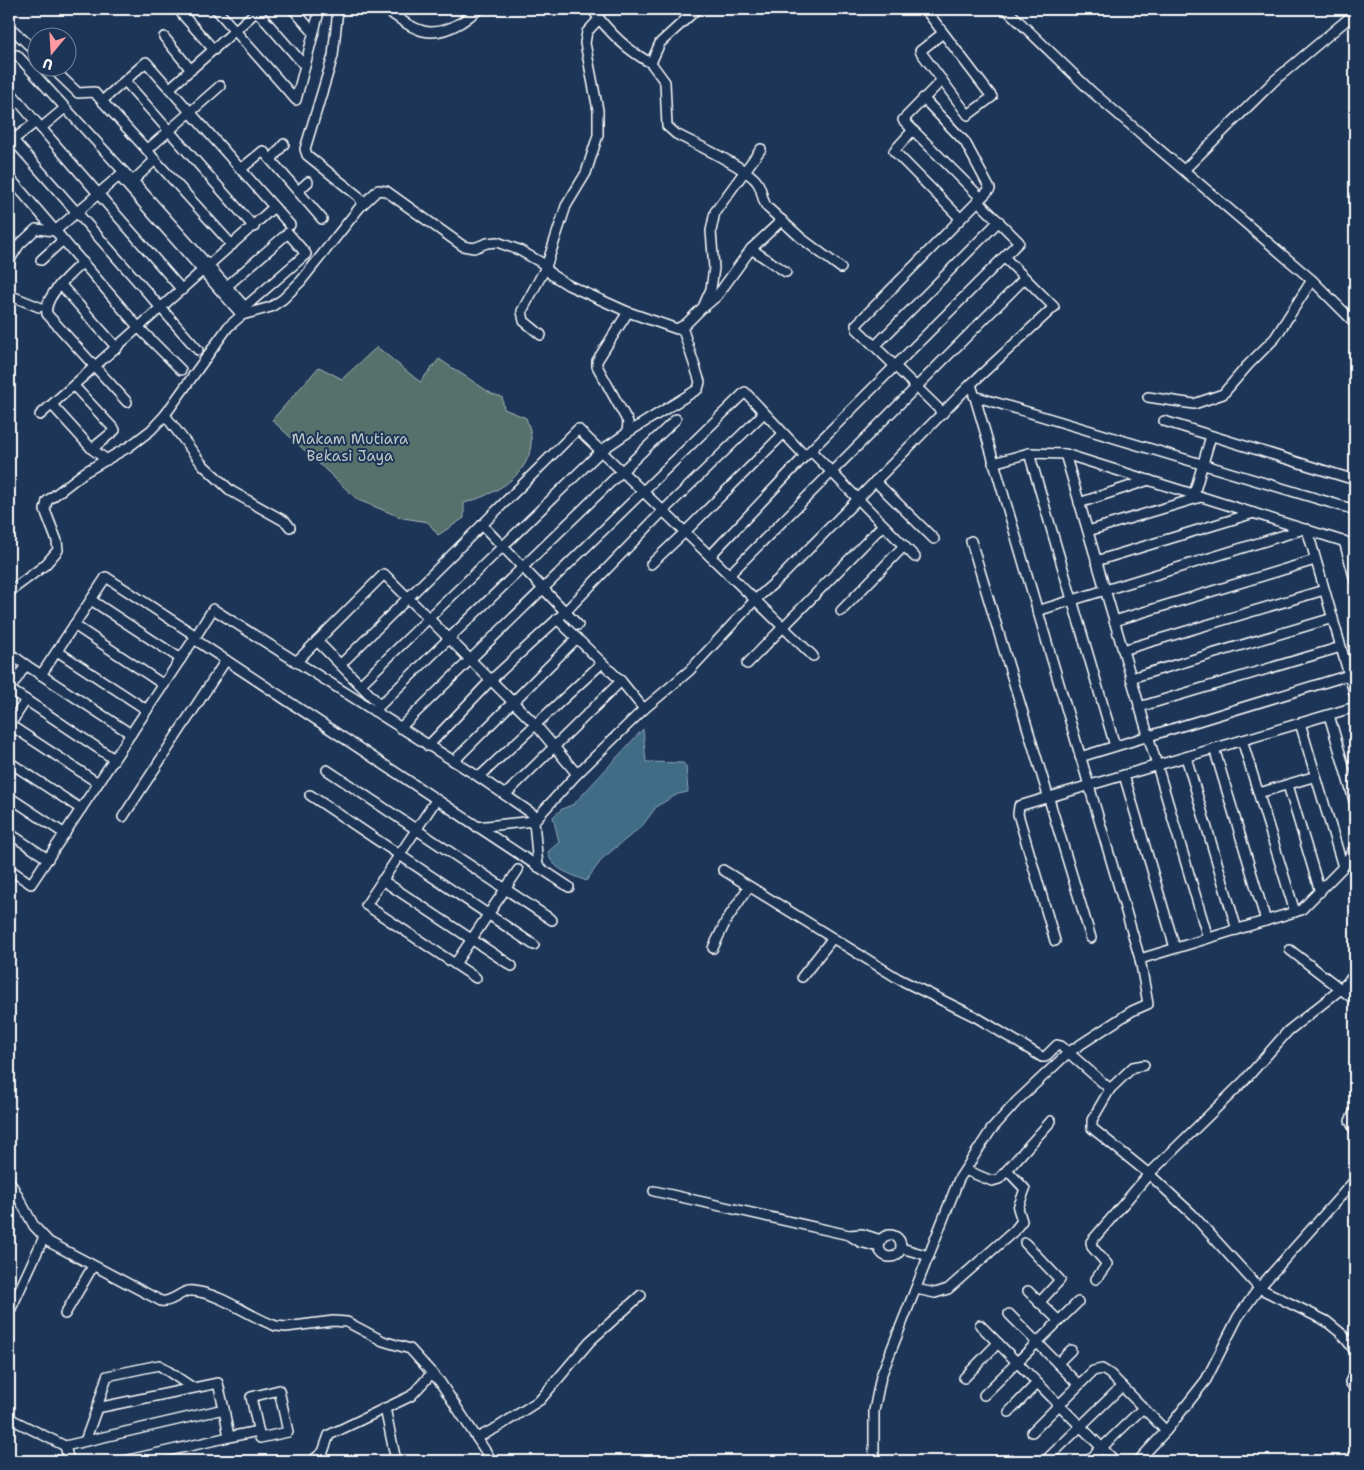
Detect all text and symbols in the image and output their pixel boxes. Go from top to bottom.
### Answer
north arrow [28,28,78,78]
text: U [41,54,55,74]
park label: Makam Mutiara Bekasi Jaya [292,429,409,466]

